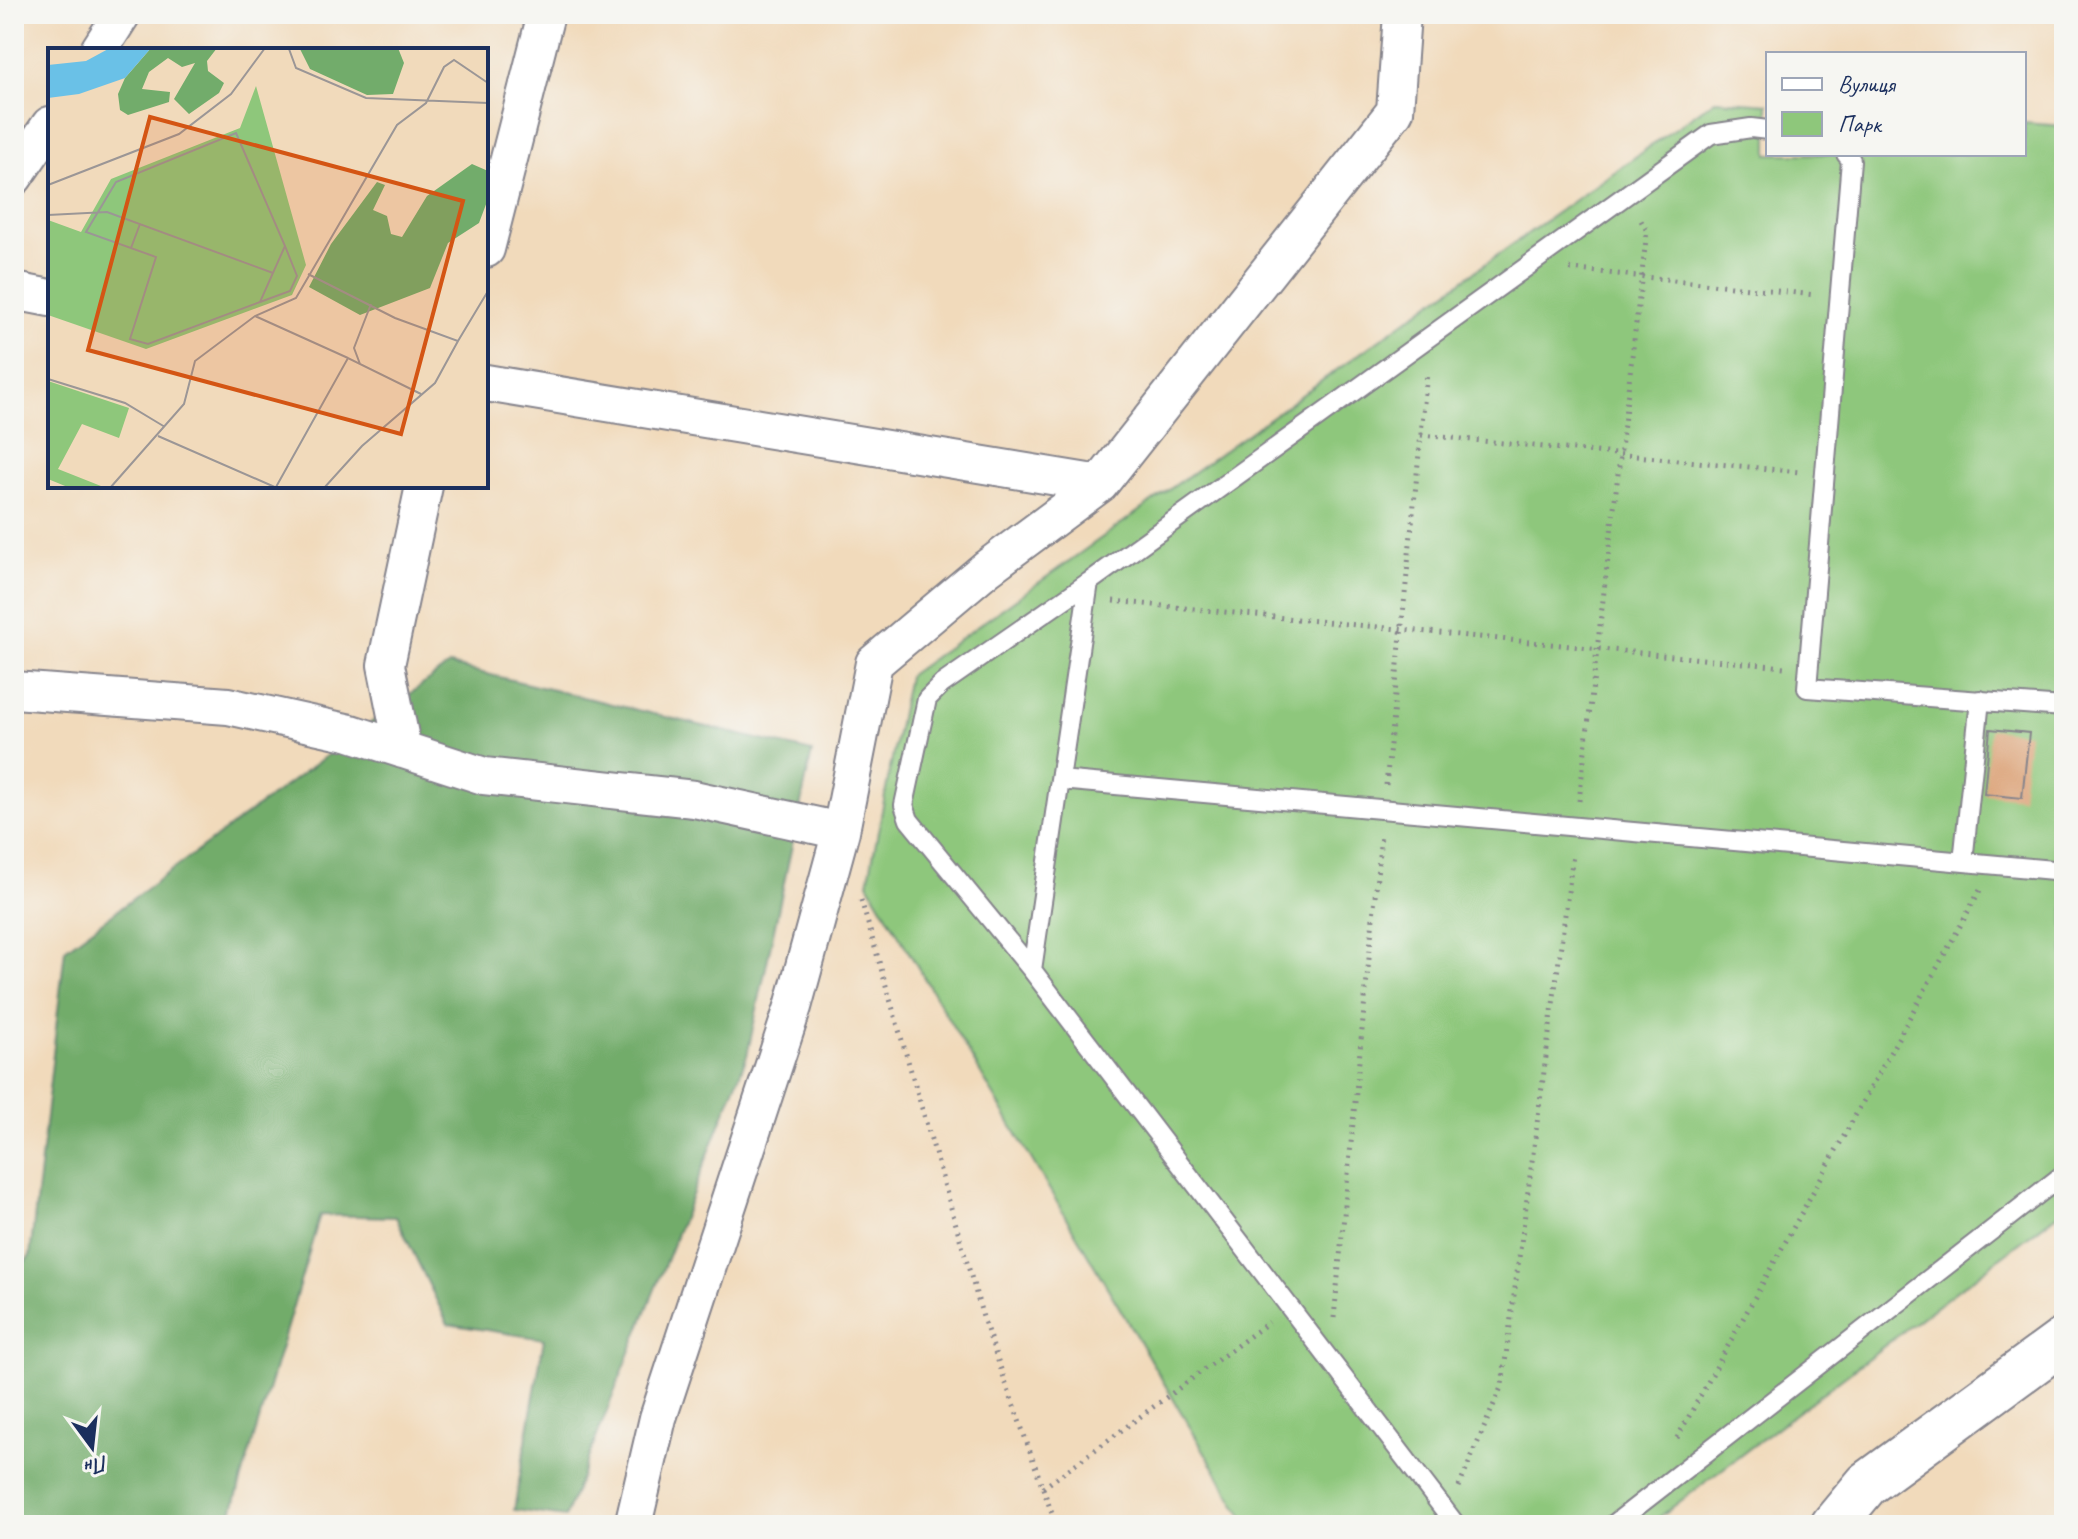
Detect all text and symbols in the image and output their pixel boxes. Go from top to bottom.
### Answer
inset map [48,48,488,488]
legend [1766,52,2026,156]
text: Вулиця [1838,69,1897,99]
text: Парк [1838,109,1883,139]
north arrow [52,1407,132,1487]
text: Пн [81,1449,112,1482]

